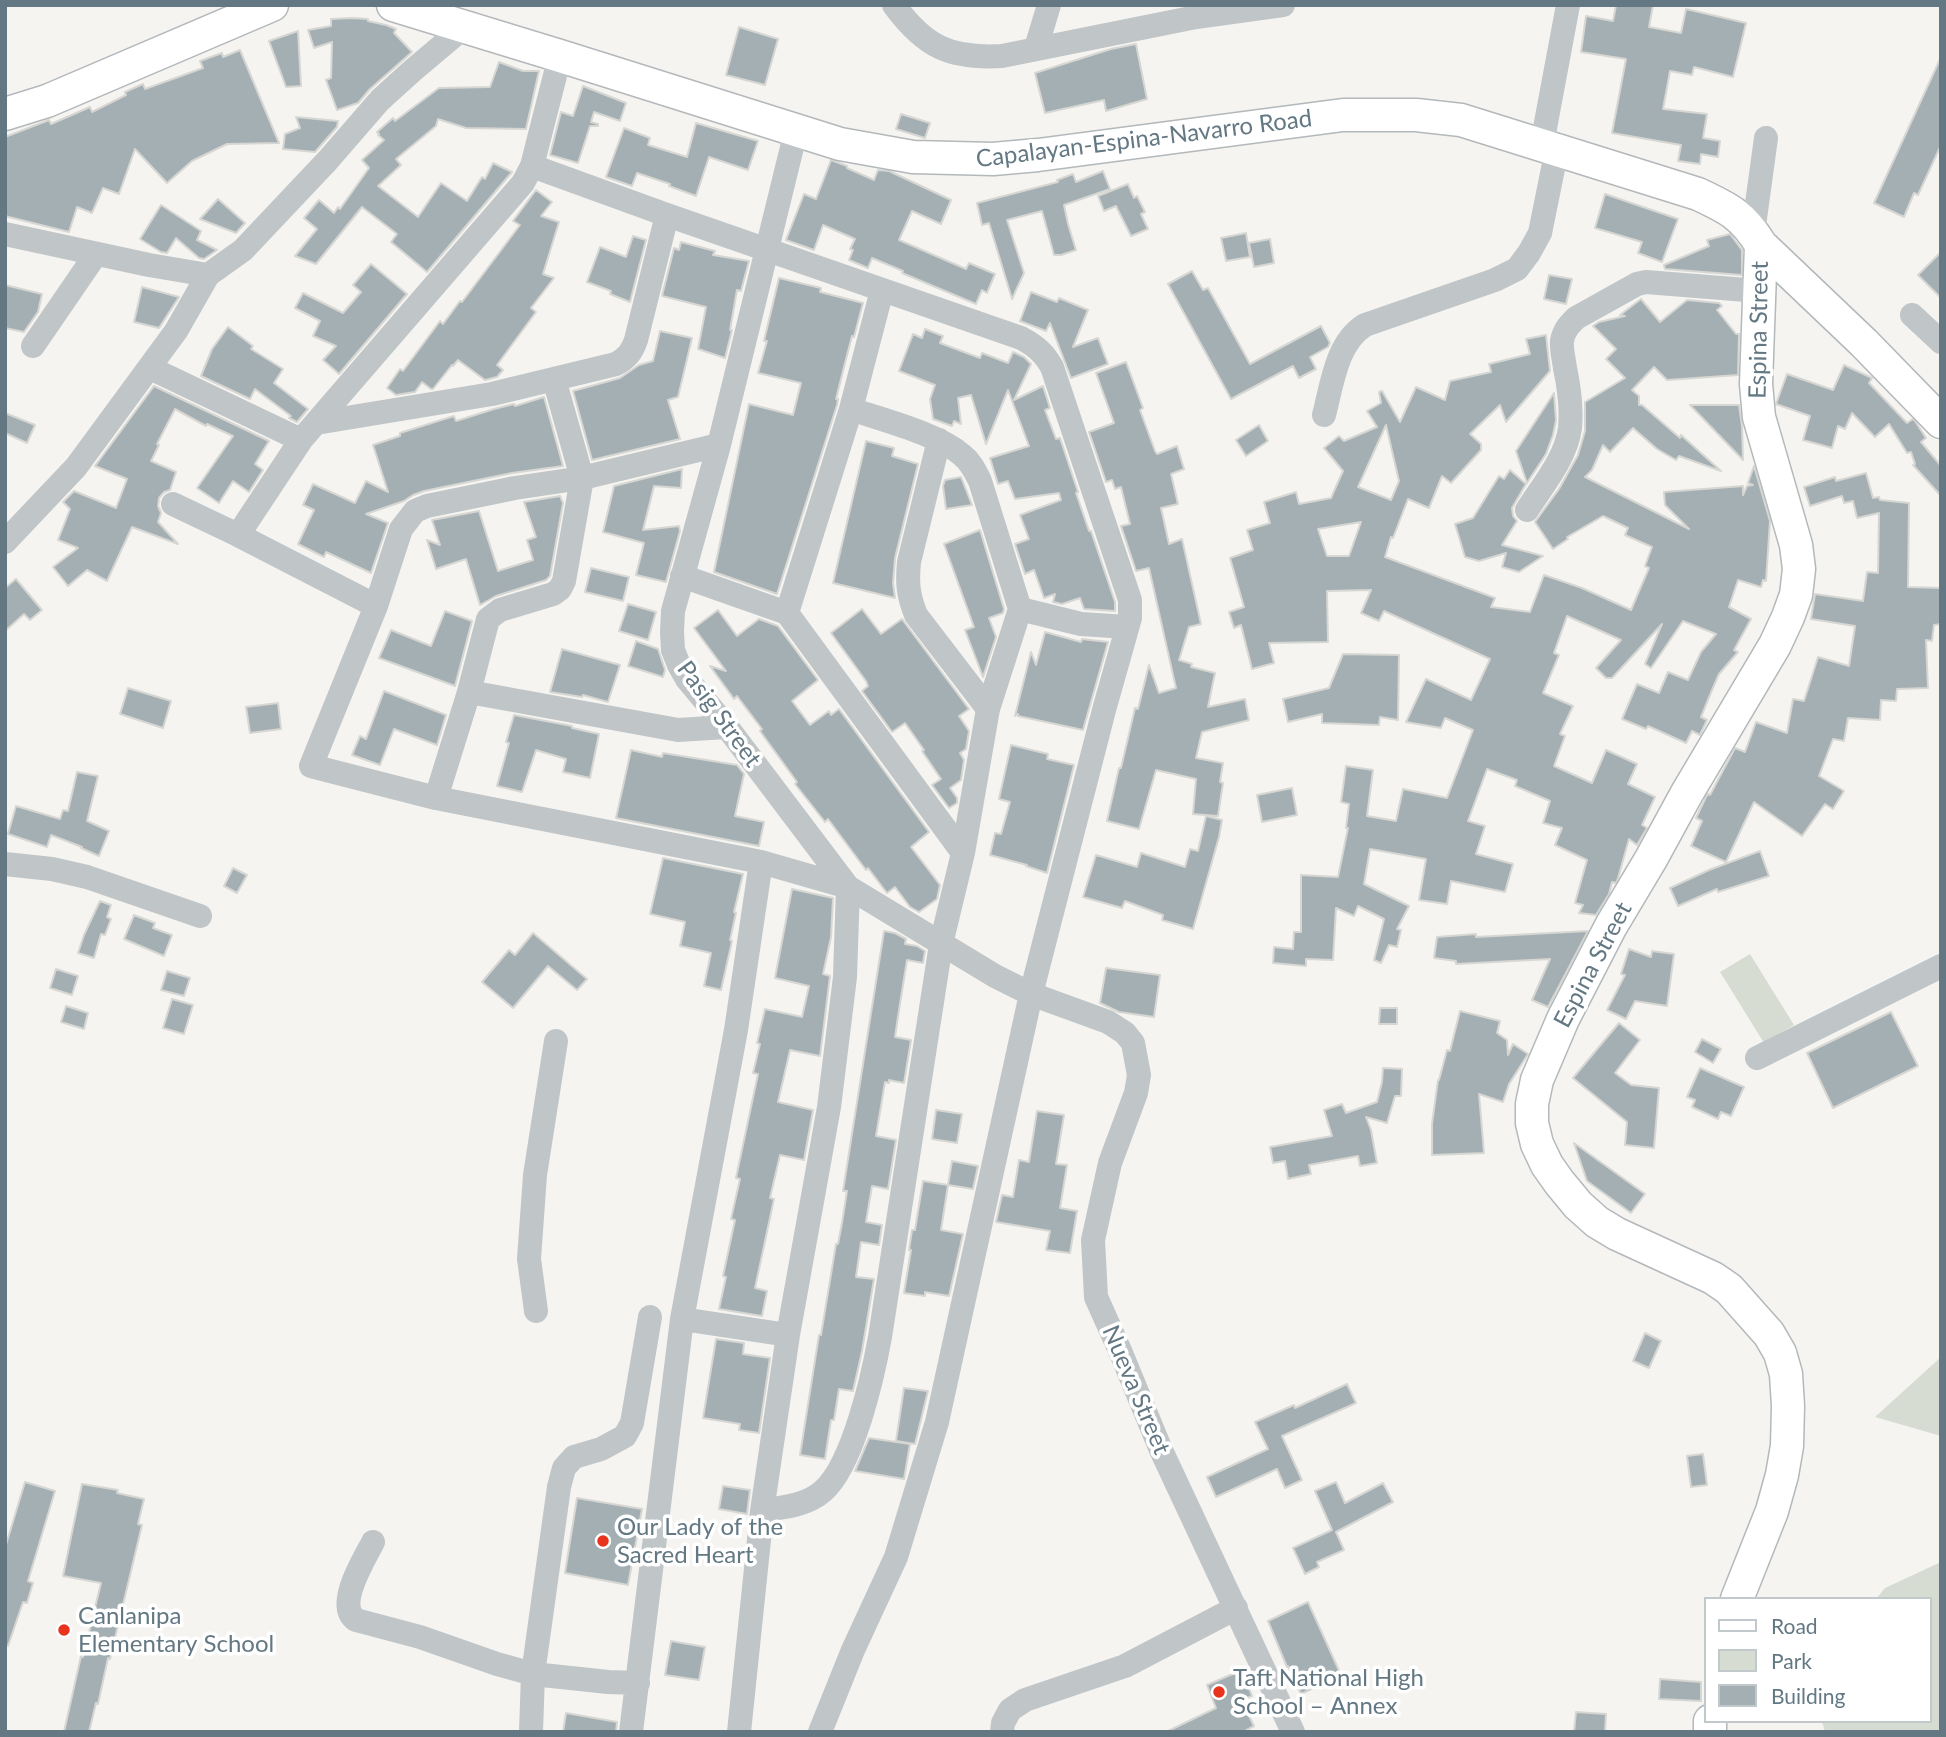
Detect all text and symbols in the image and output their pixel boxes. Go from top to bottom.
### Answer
street label: Capalayan-Espina-Navarro Road [974,104,1314,174]
street label: Espina Street [1743,261,1775,399]
street label: Pasig Street [671,655,767,773]
street label: Espina Street [1548,897,1638,1033]
street label: Nueva Street [1096,1321,1176,1459]
place label: Our Lady of the Sacred Heart [617,1513,783,1569]
marker: Our Lady of the Sacred Heart [595,1533,611,1549]
legend [1704,1597,1932,1723]
place label: Canlanipa Elementary School [78,1602,274,1658]
text: Road [1771,1613,1818,1638]
marker: Canlanipa Elementary School [56,1622,72,1638]
text: Park [1771,1648,1812,1673]
place label: Taft National High School – Annex [1233,1664,1424,1720]
text: Building [1771,1683,1846,1708]
marker: Taft National High School – Annex [1211,1684,1227,1700]

